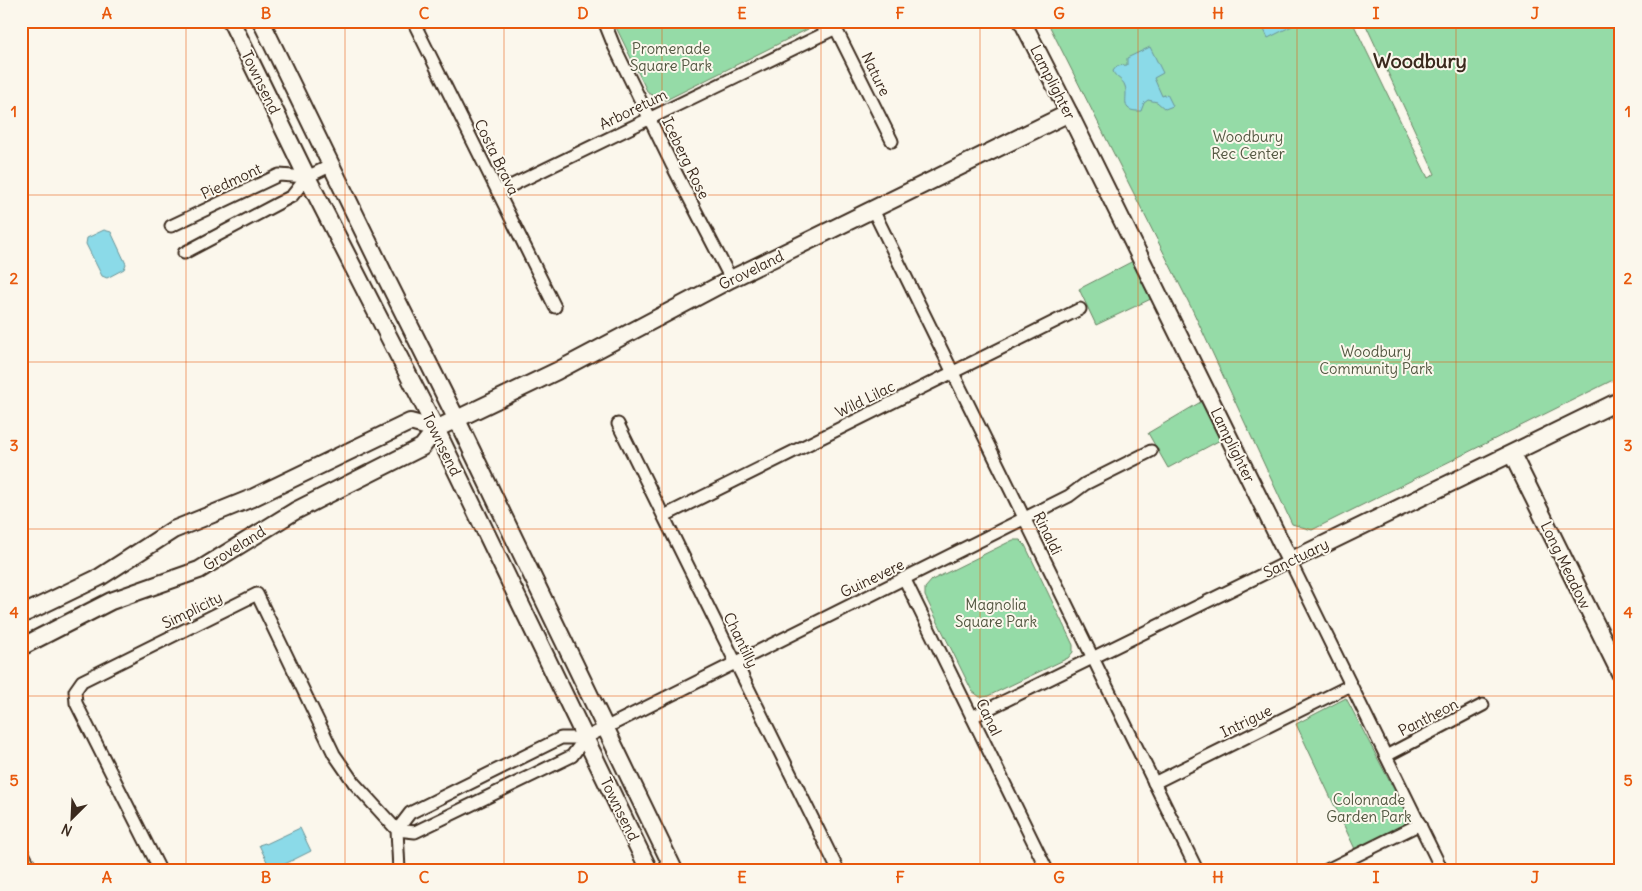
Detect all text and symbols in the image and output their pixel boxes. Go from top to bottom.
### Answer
text: A [102,3,112,23]
text: B [261,3,272,23]
text: C [419,3,430,23]
text: D [577,3,589,23]
text: E [737,3,747,23]
text: F [895,3,905,23]
text: G [1053,3,1065,23]
text: H [1212,3,1224,23]
text: I [1373,3,1380,23]
text: J [1531,3,1540,23]
park label: Promenade Square Park [630,39,712,75]
street label: Lamplighter [1026,42,1080,122]
street label: Townsend [238,47,285,117]
district label: Woodbury [1373,48,1467,73]
street label: Nature [857,49,895,99]
street label: Arboretum [596,84,670,134]
text: 1 [11,101,17,121]
text: 1 [1625,101,1631,121]
street label: Iceberg Rose [658,114,714,202]
street label: Costa Brava [470,116,524,199]
park label: Woodbury Rec Center [1211,127,1285,163]
street label: Piedmont [198,159,264,203]
street label: Groveland [715,246,787,294]
text: 2 [10,268,19,288]
text: 2 [1624,268,1633,288]
park label: Woodbury Community Park [1319,342,1433,378]
street label: Wild Lilac [832,376,898,422]
street label: Lamplighter [1207,404,1259,486]
street label: Townsend [419,409,466,479]
text: 3 [9,435,19,455]
text: 3 [1623,435,1633,455]
street label: Rinaldi [1029,508,1067,558]
street label: Long Meadow [1537,518,1595,612]
street label: Groveland [199,521,269,575]
street label: Sanctuary [1260,534,1332,582]
street label: Guinevere [837,554,907,602]
street label: Simplicity [159,587,225,633]
park label: Magnolia Square Park [955,595,1037,631]
text: 4 [9,602,19,622]
text: 4 [1623,602,1633,622]
street label: Chantilly [719,609,763,671]
street label: Pantheon [1395,694,1461,740]
street label: Canal [972,695,1006,739]
street label: Intrigue [1217,700,1275,742]
text: 5 [9,770,19,790]
text: 5 [1623,770,1633,790]
street label: Townsend [597,774,644,844]
park label: Colonnade Garden Park [1326,790,1412,826]
north arrow [48,794,98,844]
text: N [59,820,75,840]
text: A [102,867,112,887]
text: B [261,867,272,887]
text: C [419,867,430,887]
text: D [577,867,589,887]
text: E [737,867,747,887]
text: F [895,867,905,887]
text: G [1053,867,1065,887]
text: H [1212,867,1224,887]
text: I [1373,867,1380,887]
text: J [1531,867,1540,887]

